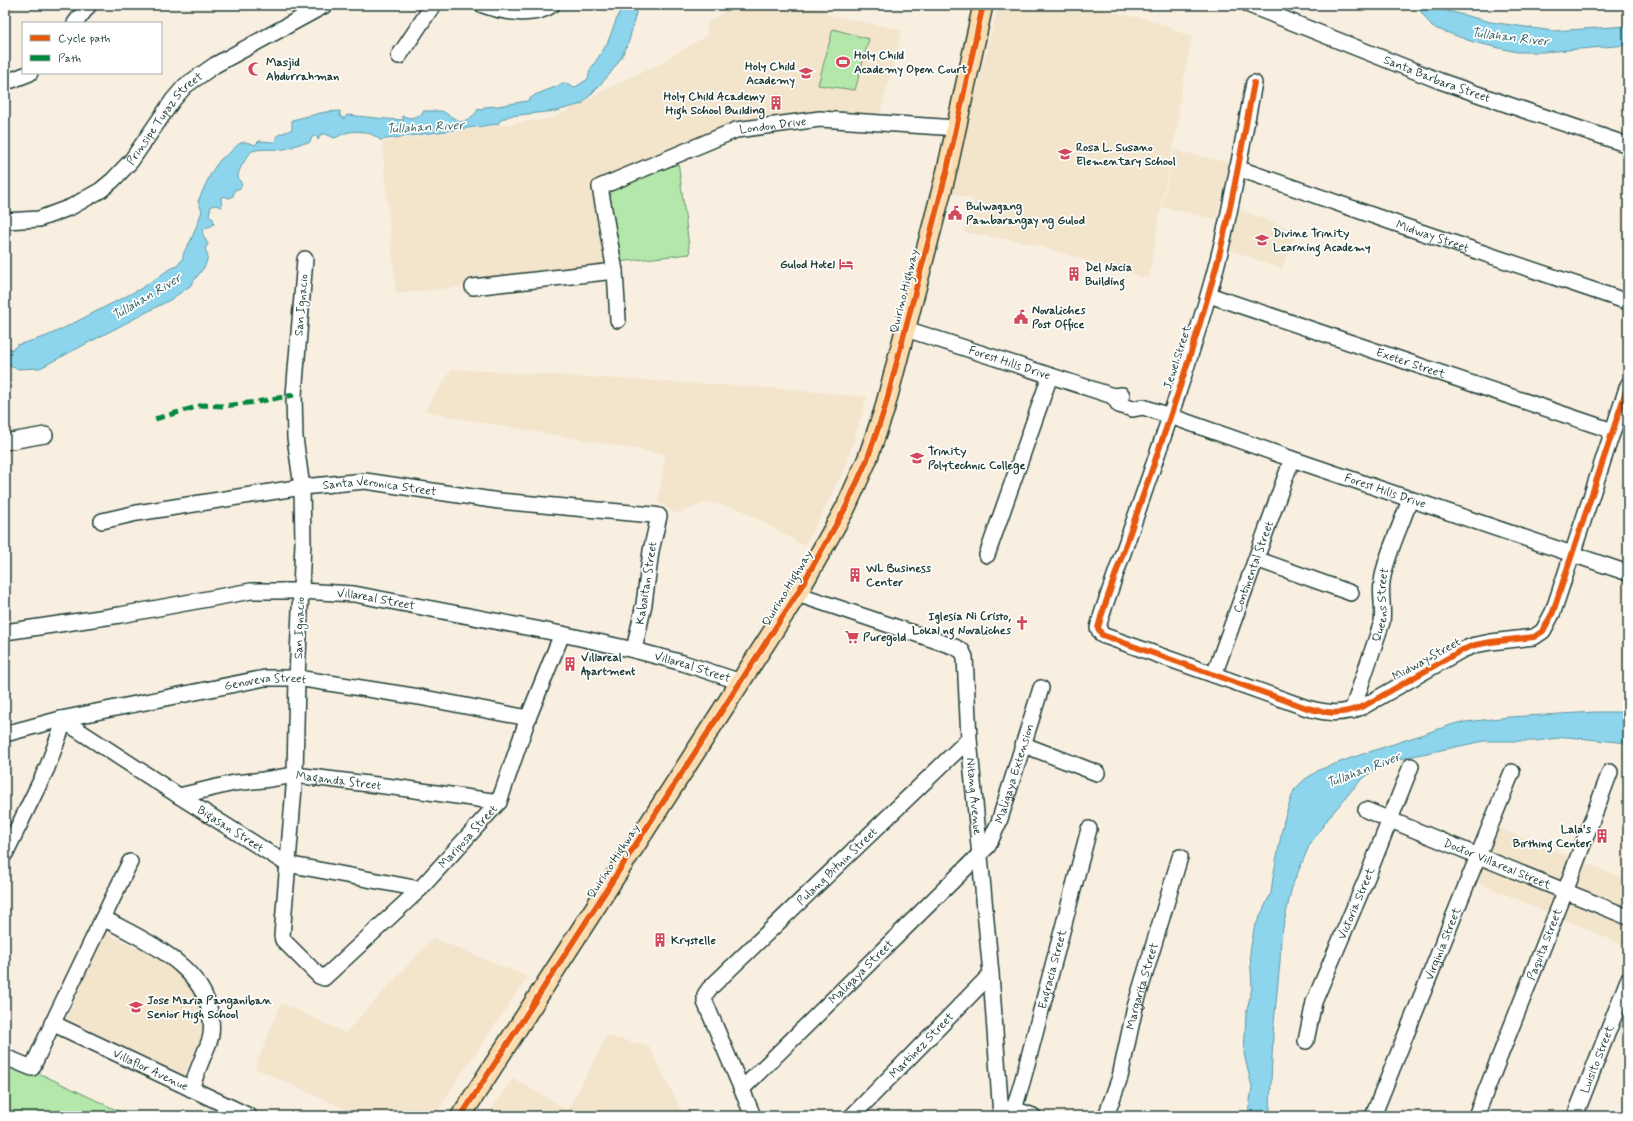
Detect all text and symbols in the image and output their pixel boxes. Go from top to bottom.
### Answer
legend [22,22,162,74]
water label: Tullahan River [1470,24,1551,51]
text: Cycle path [58,31,110,47]
place label: Holy Child Academy Open Court [854,48,967,78]
text: Path [58,51,81,67]
street label: Santa Barbara Street [1381,52,1493,107]
sports icon: Holy Child Academy Open Court [835,54,851,70]
place label: Masjid Abdurrahman [266,55,339,85]
place label: Holy Child Academy [745,59,796,89]
mosque icon: Masjid Abdurrahman [247,61,263,77]
school or university icon: Holy Child Academy [798,65,814,81]
street label: Prinsipe Tupaz Street [123,69,206,169]
place label: Holy Child Academy High School Building [664,89,765,120]
building icon: Holy Child Academy High School Building [768,95,784,111]
street label: London Drive [739,114,807,138]
water label: Tullahan River [386,117,466,138]
place label: Rosa L. Susano Elementary School [1076,140,1176,170]
school or university icon: Rosa L. Susano Elementary School [1057,146,1073,162]
place label: Bulwagang Pambarangay ng Gulod [966,199,1085,230]
public building icon: Bulwagang Pambarangay ng Gulod [947,205,963,221]
street label: Midway Street [1394,217,1471,257]
place label: Divine Trinity Learning Academy [1273,226,1371,257]
school or university icon: Divine Trinity Learning Academy [1254,232,1270,248]
street label: Quirino Highway [887,248,924,335]
hotel icon: Gulod Hotel [838,256,854,272]
place label: Gulod Hotel [780,257,836,273]
place label: Del Nacia Building [1085,260,1132,291]
building icon: Del Nacia Building [1066,266,1082,282]
water label: Tullahan River [109,269,186,325]
street label: San Ignacio [291,273,313,337]
place label: Novaliches Post Office [1032,303,1086,333]
public building icon: Novaliches Post Office [1013,309,1029,325]
street label: Jewel Street [1160,323,1196,391]
street label: Forest Hills Drive [966,343,1052,384]
street label: Exeter Street [1374,345,1447,383]
place label: Trinity Polytechnic College [928,444,1025,475]
school or university icon: Trinity Polytechnic College [909,450,925,466]
street label: Forest Hills Drive [1342,470,1428,513]
street label: Santa Veronica Street [322,474,438,501]
street label: Continental Street [1230,519,1278,615]
street label: Kabaitan Street [633,540,662,626]
street label: Quirino Highway [759,547,818,630]
place label: WL Business Center [865,561,932,591]
street label: Queens Street [1369,566,1394,644]
building icon: WL Business Center [847,567,863,583]
street label: Villareal Street [336,586,417,615]
street label: San Ignacio [291,597,309,659]
place label: Iglesia Ni Cristo, Lokal ng Novaliches [912,609,1012,640]
church icon: Iglesia Ni Cristo, Lokal ng Novaliches [1014,615,1030,631]
supermarket icon: Puregold [844,629,860,645]
place label: Puregold [863,630,906,647]
street label: Midway Street [1389,634,1464,685]
street label: Villareal Street [652,649,733,687]
place label: Villareal Apartment [581,650,636,680]
building icon: Villareal Apartment [562,656,578,672]
street label: Genoveva Street [223,671,308,695]
street label: Maligaya Extension [992,722,1038,826]
water label: Tullahan River [1324,748,1404,792]
street label: Nitang Avenue [962,757,985,836]
street label: Maganda Street [295,768,383,795]
street label: Mariposa Street [435,801,502,872]
street label: Bigasan Street [194,802,267,857]
street label: Quirino Highway [584,821,645,903]
place label: Lala's Birthing Center [1513,822,1592,853]
street label: Pulang Bituin Street [794,824,881,909]
building icon: Lala's Birthing Center [1594,828,1610,844]
street label: Doctor Villareal Street [1441,835,1553,894]
street label: Victoria Street [1334,865,1379,942]
street label: Virginia Street [1422,905,1466,983]
street label: Paquita Street [1524,906,1567,983]
street label: Engracia Street [1035,928,1071,1011]
building icon: Krystelle [652,932,668,948]
place label: Krystelle [671,933,716,949]
street label: Maligaya Street [826,936,898,1008]
street label: Margarita Street [1123,941,1163,1031]
place label: Jose Maria Panganiban Senior High School [147,993,272,1024]
school or university icon: Jose Maria Panganiban Senior High School [128,999,144,1015]
street label: Martinez Street [886,1009,958,1082]
street label: Luisito Street [1578,1023,1619,1096]
street label: Villaflor Avenue [110,1046,190,1095]

